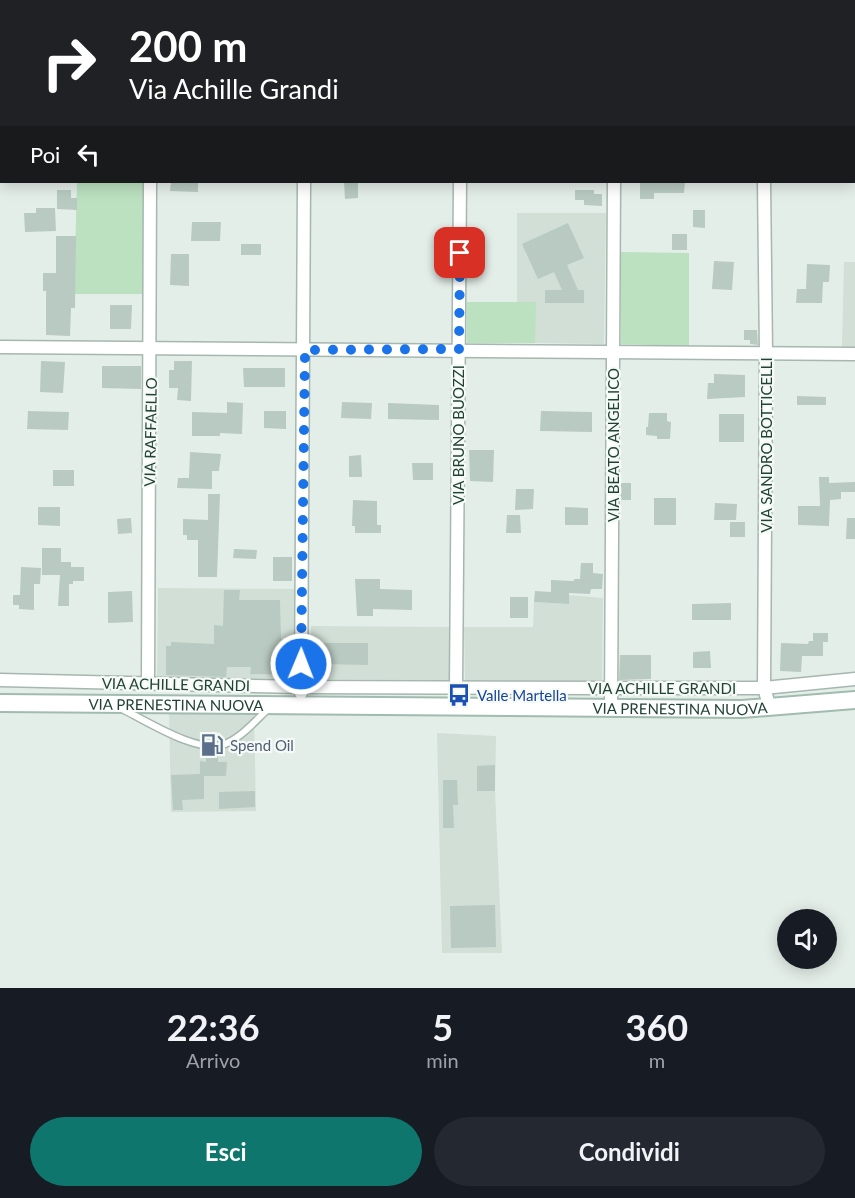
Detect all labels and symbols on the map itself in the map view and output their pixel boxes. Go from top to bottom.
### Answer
pin [434,227,485,278]
street label: VIA SANDRO BOTTICELLI [757,357,775,533]
street label: VIA BRUNO BUOZZI [449,365,467,505]
street label: VIA BEATO ANGELICO [604,368,622,522]
street label: VIA RAFFAELLO [140,377,160,487]
position arrow [269,632,333,696]
street label: VIA ACHILLE GRANDI [102,674,250,694]
street label: VIA ACHILLE GRANDI [588,679,736,697]
bus stop icon: Valle Martella [446,682,472,708]
place label: Valle Martella [477,686,567,704]
street label: VIA PRENESTINA NUOVA [88,695,264,714]
street label: VIA PRENESTINA NUOVA [592,698,769,718]
fuel station icon: Spend Oil [199,732,225,758]
place label: Spend Oil [230,736,294,754]

